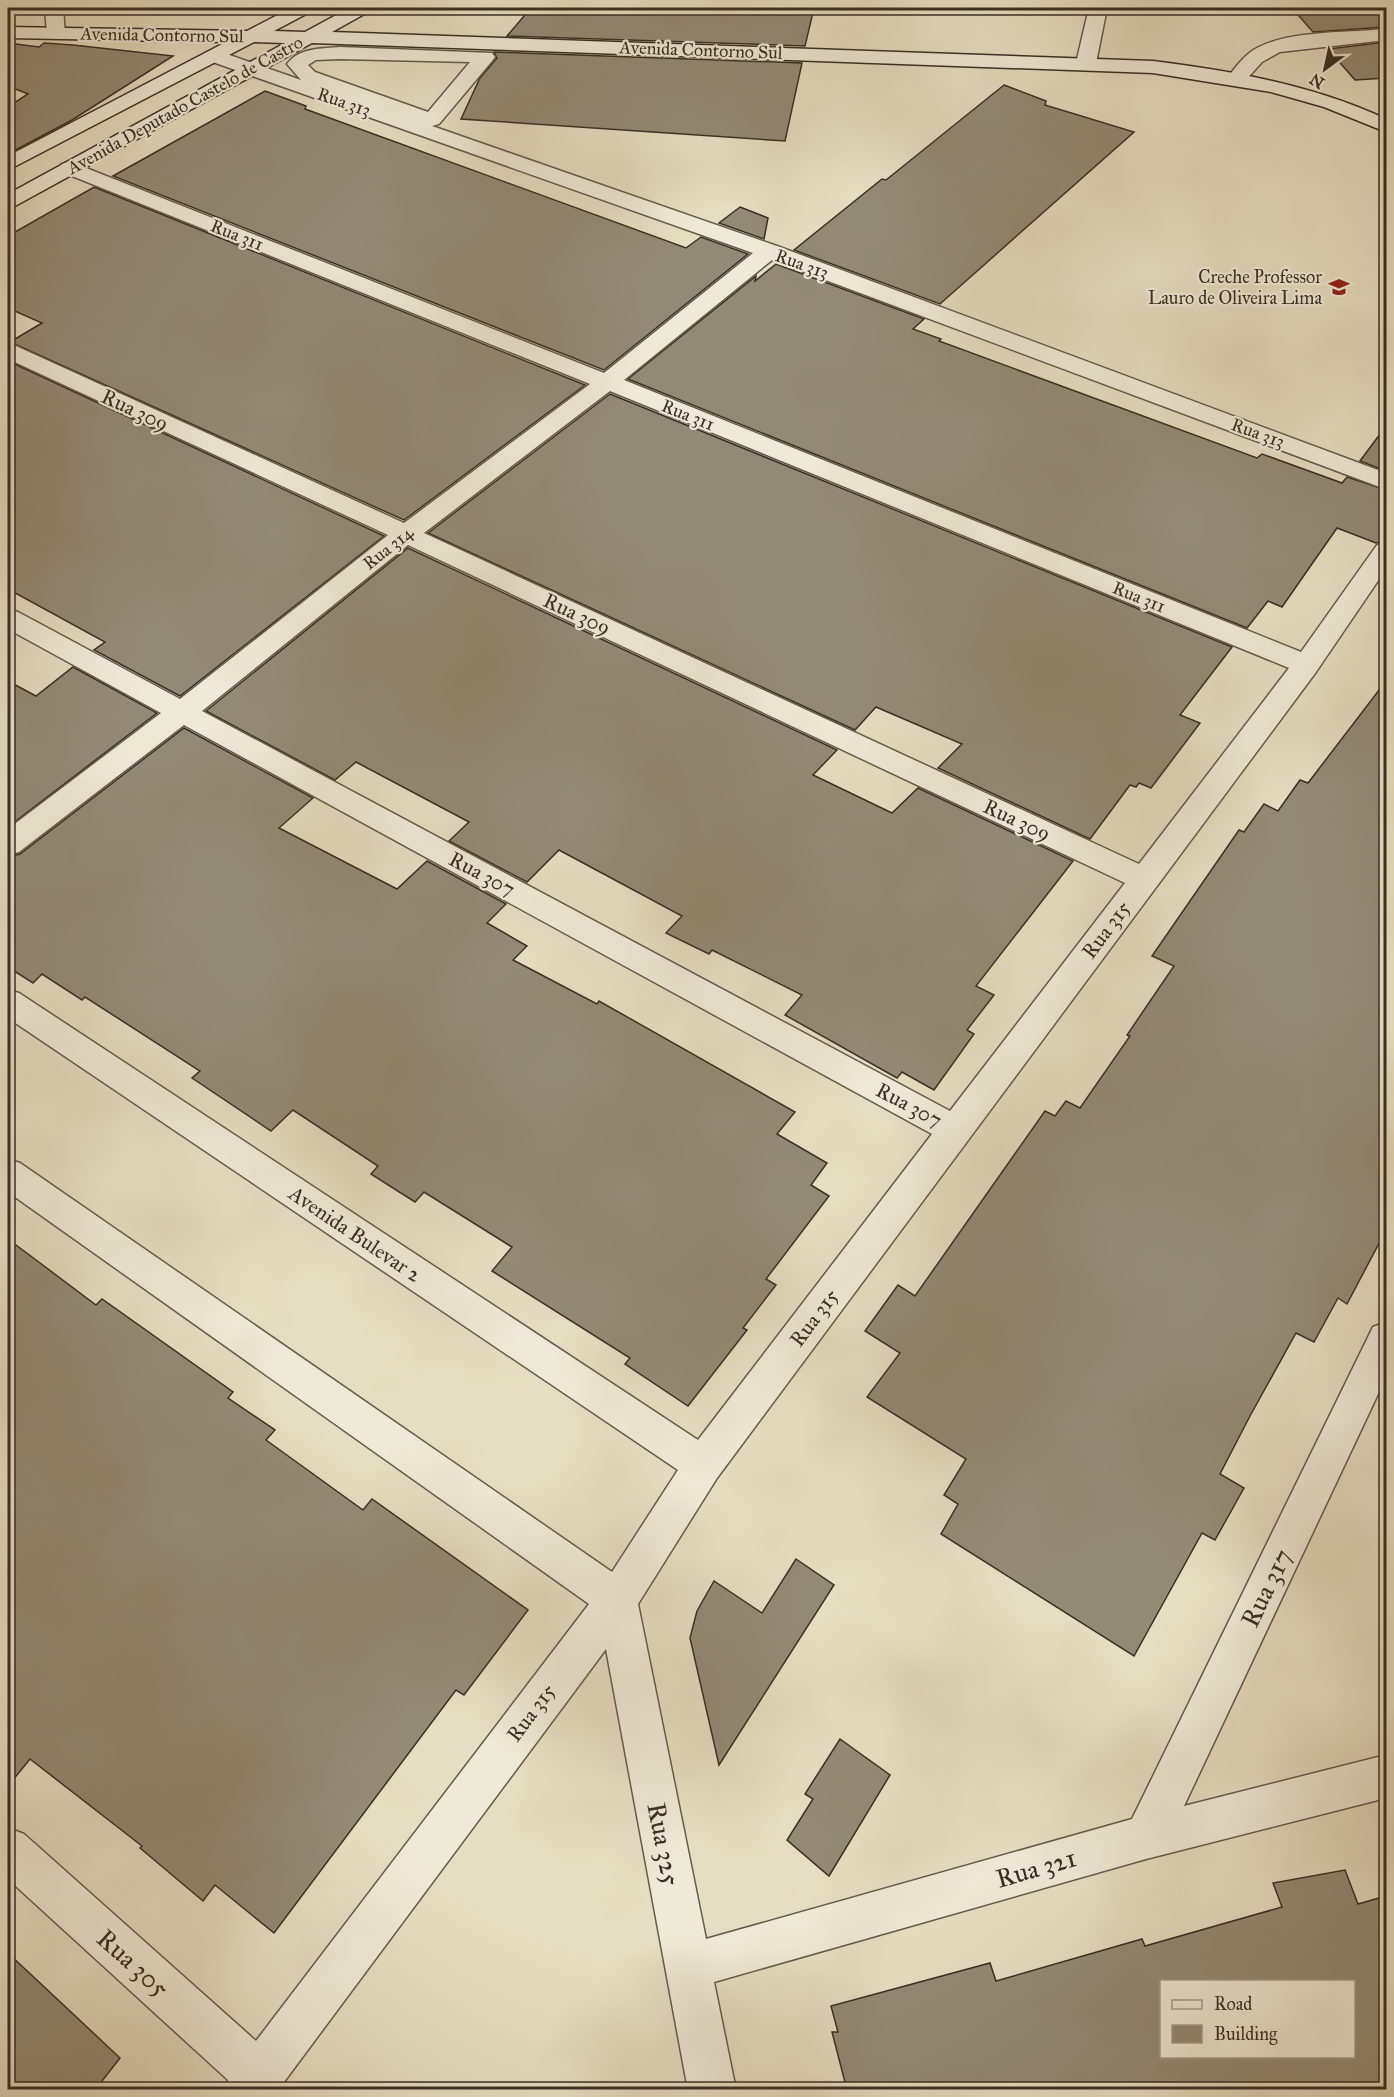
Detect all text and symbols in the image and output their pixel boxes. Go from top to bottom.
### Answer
street label: Avenida Contorno Sul [79,23,244,47]
street label: Avenida Deputado Castelo de Castro [62,31,307,180]
street label: Avenida Contorno Sul [618,36,783,64]
north arrow [1295,39,1355,99]
text: N [1306,69,1328,93]
street label: Rua 313 [314,83,374,121]
street label: Rua 311 [207,214,267,256]
street label: Rua 313 [772,244,832,284]
place label: Creche Professor Lauro de Oliveira Lima [1148,266,1322,309]
school or university icon: Creche Professor Lauro de Oliveira Lima [1327,275,1351,299]
street label: Rua 309 [97,383,173,437]
street label: Rua 311 [658,394,718,436]
street label: Rua 313 [1228,413,1288,453]
street label: Rua 314 [358,521,418,574]
street label: Rua 311 [1109,576,1169,618]
street label: Rua 309 [539,587,615,641]
street label: Rua 309 [979,793,1055,847]
street label: Rua 307 [445,846,519,902]
street label: Rua 315 [1076,896,1136,964]
street label: Rua 307 [872,1077,946,1133]
street label: Avenida Bulevar 2 [283,1180,427,1288]
street label: Rua 315 [784,1284,844,1352]
street label: Rua 317 [1233,1544,1299,1632]
street label: Rua 315 [501,1679,561,1747]
street label: Rua 325 [640,1800,688,1888]
street label: Rua 321 [992,1841,1080,1895]
street label: Rua 305 [90,1922,176,2004]
legend [1160,1980,1355,2058]
text: Road [1214,1993,1252,2015]
text: Building [1214,2023,1278,2046]

